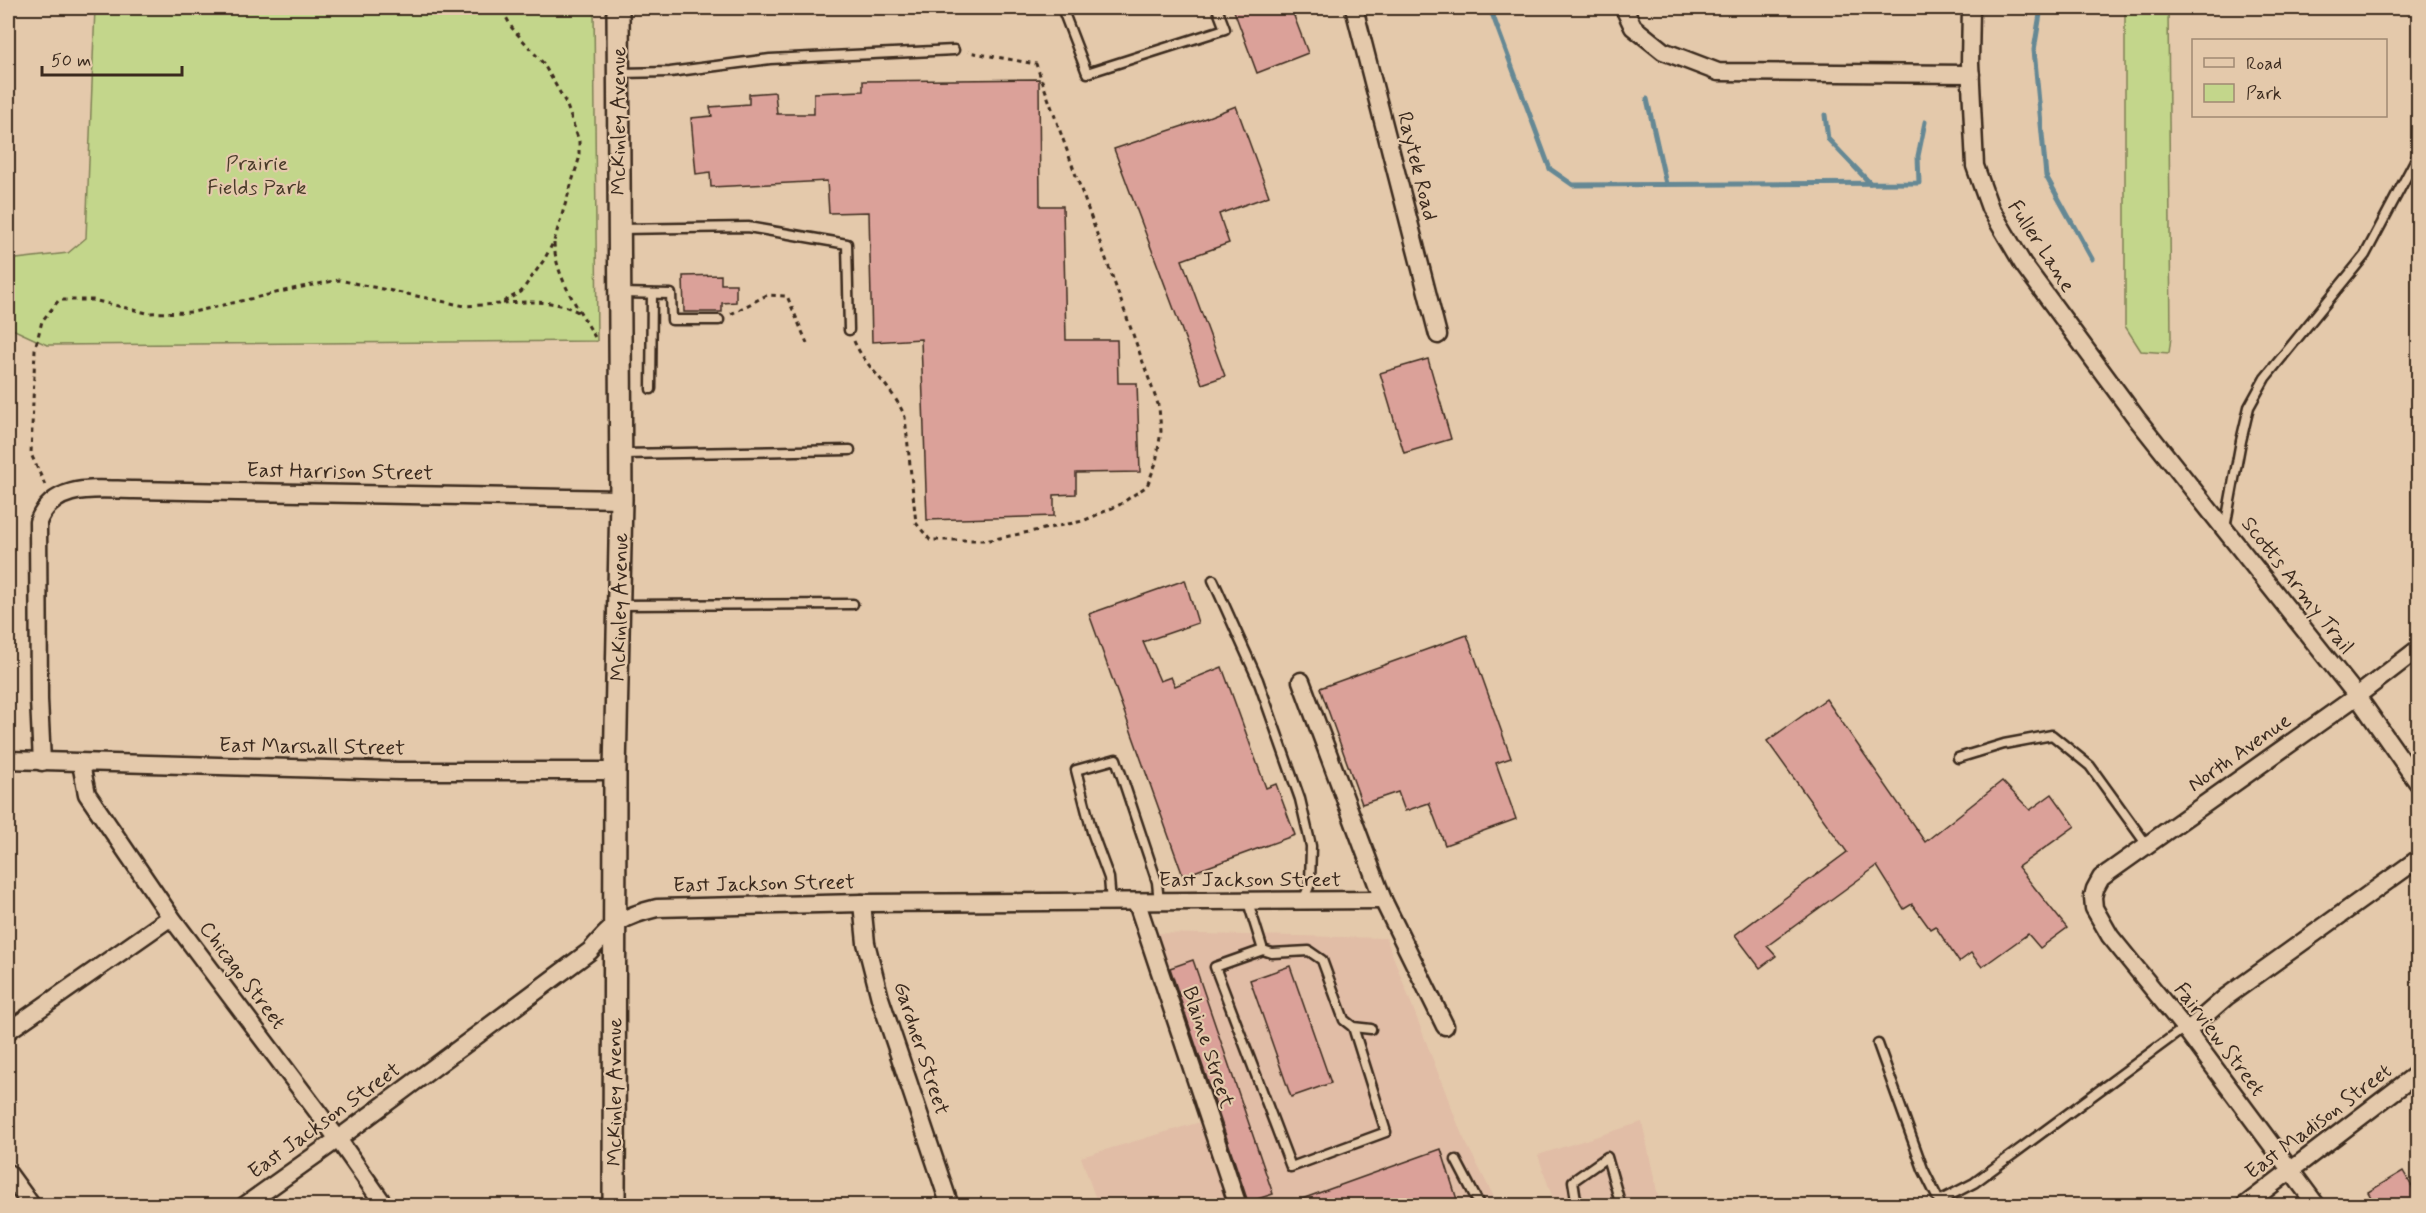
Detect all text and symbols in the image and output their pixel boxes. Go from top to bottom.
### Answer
scale bar [42,39,182,77]
legend [2192,39,2387,117]
street label: McKinley Avenue [605,47,633,195]
text: 50 m [51,49,91,73]
text: Road [2246,52,2282,76]
text: Park [2246,82,2282,106]
street label: Raytek Road [1390,109,1444,224]
park label: Prairie Fields Park [207,150,307,202]
street label: Fuller Lane [2001,195,2081,298]
street label: East Harrison Street [246,456,434,488]
street label: Scotts Army Trail [2235,511,2360,660]
street label: McKinley Avenue [605,532,635,682]
street label: North Avenue [2182,707,2297,799]
street label: East Marshall Street [219,731,405,763]
street label: East Jackson Street [1159,866,1341,894]
street label: East Jackson Street [673,868,855,900]
street label: Chicago Street [192,916,292,1035]
street label: Fairview Street [2167,977,2271,1102]
street label: Gardner Street [886,978,956,1119]
street label: Blaine Street [1175,983,1241,1112]
street label: McKinley Avenue [601,1018,629,1166]
street label: East Jackson Street [243,1056,407,1186]
street label: East Madison Street [2240,1057,2398,1186]

